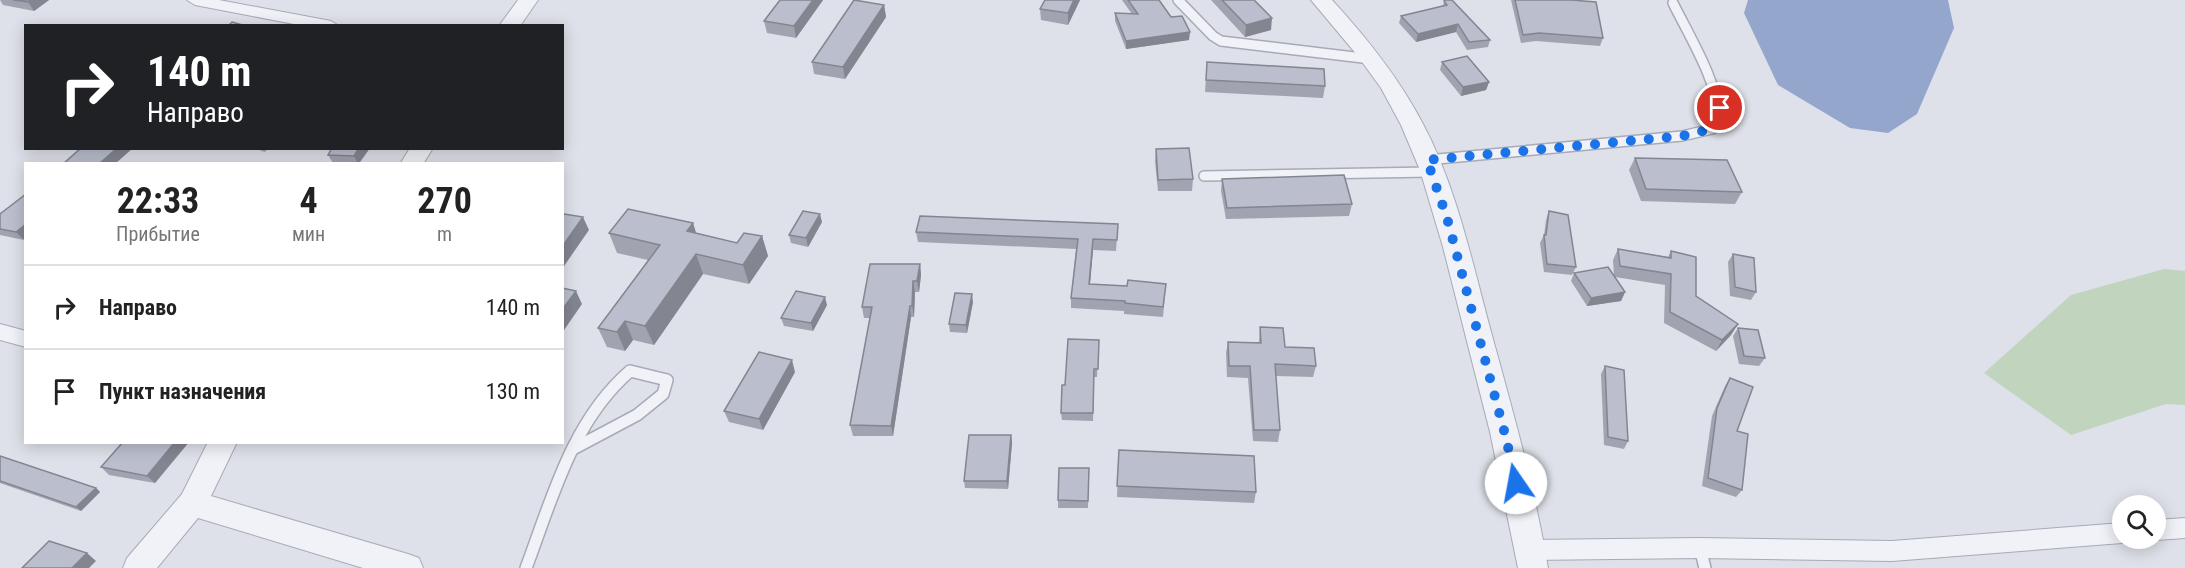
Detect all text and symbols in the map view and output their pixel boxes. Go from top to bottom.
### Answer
text: 140 m [147,47,252,96]
icon: right [48,48,126,126]
pin [1694,82,1745,133]
icon: arrive [1703,91,1736,124]
text: Направо [147,97,244,129]
text: 22:33 [117,180,199,222]
text: 4 [299,180,318,222]
text: 270 [417,180,472,222]
text: Прибытие [116,222,200,246]
text: мин [292,222,325,246]
text: m [437,222,452,246]
icon: right [48,291,81,324]
text: Направо [99,295,177,320]
text: 140 m [486,295,540,320]
icon: arrive [48,375,81,408]
text: Пункт назначения [99,379,266,404]
text: 130 m [486,379,540,404]
position arrow [1484,451,1548,515]
map controls [2112,495,2166,549]
button: search [2112,495,2166,549]

